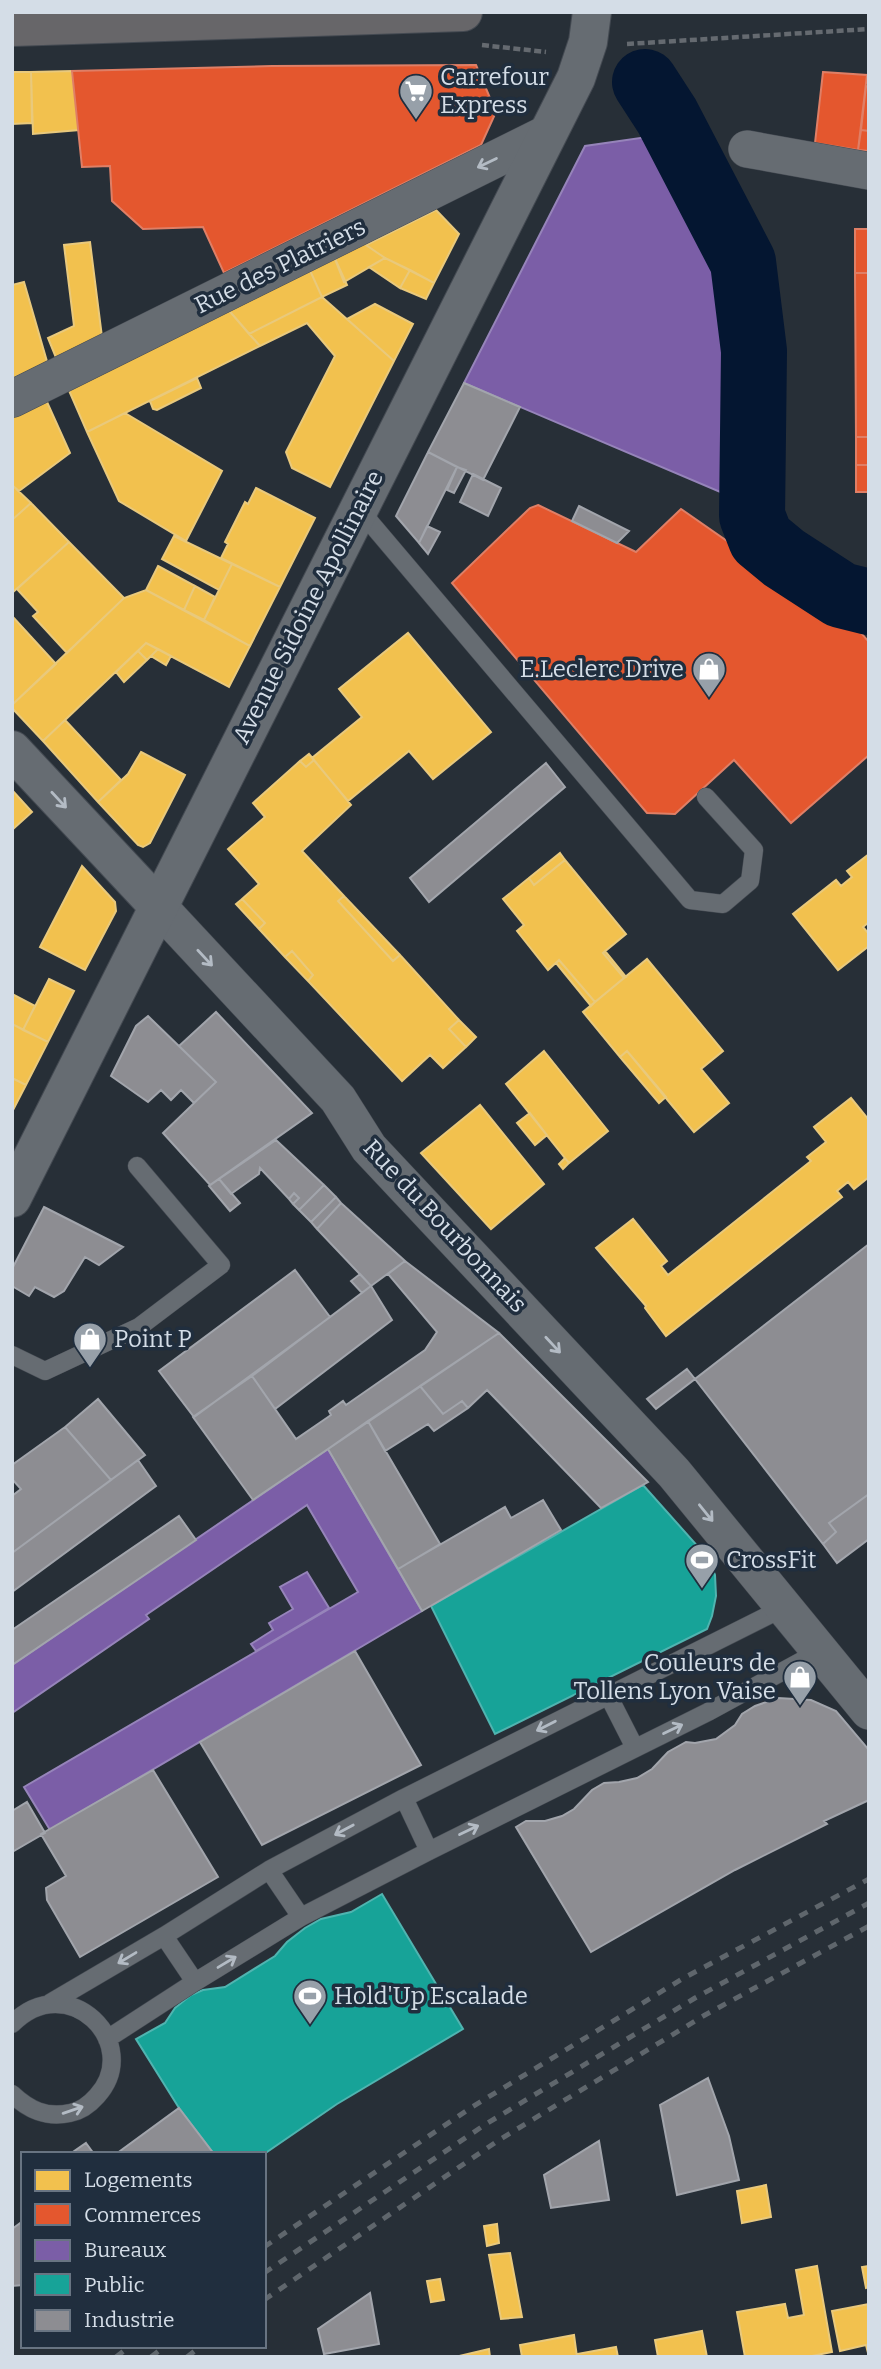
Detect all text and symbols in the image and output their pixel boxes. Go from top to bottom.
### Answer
place label: Carrefour Express [440,63,549,119]
supermarket icon: Carrefour Express [397,72,435,121]
one-way arrow [477,157,498,170]
street label: Rue des Platriers [190,213,370,319]
street label: Avenue Sidoine Apollinaire [227,466,389,748]
shop icon: E.Leclerc Drive [690,650,728,699]
place label: E.Leclerc Drive [520,655,684,683]
one-way arrow [50,791,67,808]
one-way arrow [197,949,213,967]
street label: Rue du Bourbonnais [358,1134,532,1318]
shop icon: Point P [71,1320,109,1369]
place label: Point P [114,1325,192,1353]
one-way arrow [545,1336,562,1353]
one-way arrow [698,1504,714,1522]
sports icon: CrossFit [683,1541,721,1590]
place label: CrossFit [726,1546,817,1574]
place label: Couleurs de Tollens Lyon Vaise [573,1649,776,1705]
shop icon: Couleurs de Tollens Lyon Vaise [781,1658,819,1707]
one-way arrow [536,1720,557,1734]
one-way arrow [662,1722,683,1736]
one-way arrow [458,1823,479,1837]
one-way arrow [334,1824,355,1837]
one-way arrow [118,1951,138,1965]
one-way arrow [216,1955,236,1969]
sports icon: Hold'Up Escalade [291,1977,329,2026]
place label: Hold'Up Escalade [334,1982,528,2010]
one-way arrow [62,2103,84,2116]
legend [21,2152,266,2348]
text: Logements [84,2167,193,2193]
text: Commerces [84,2202,201,2228]
text: Bureaux [84,2237,167,2263]
text: Public [84,2272,145,2298]
text: Industrie [84,2307,175,2333]

